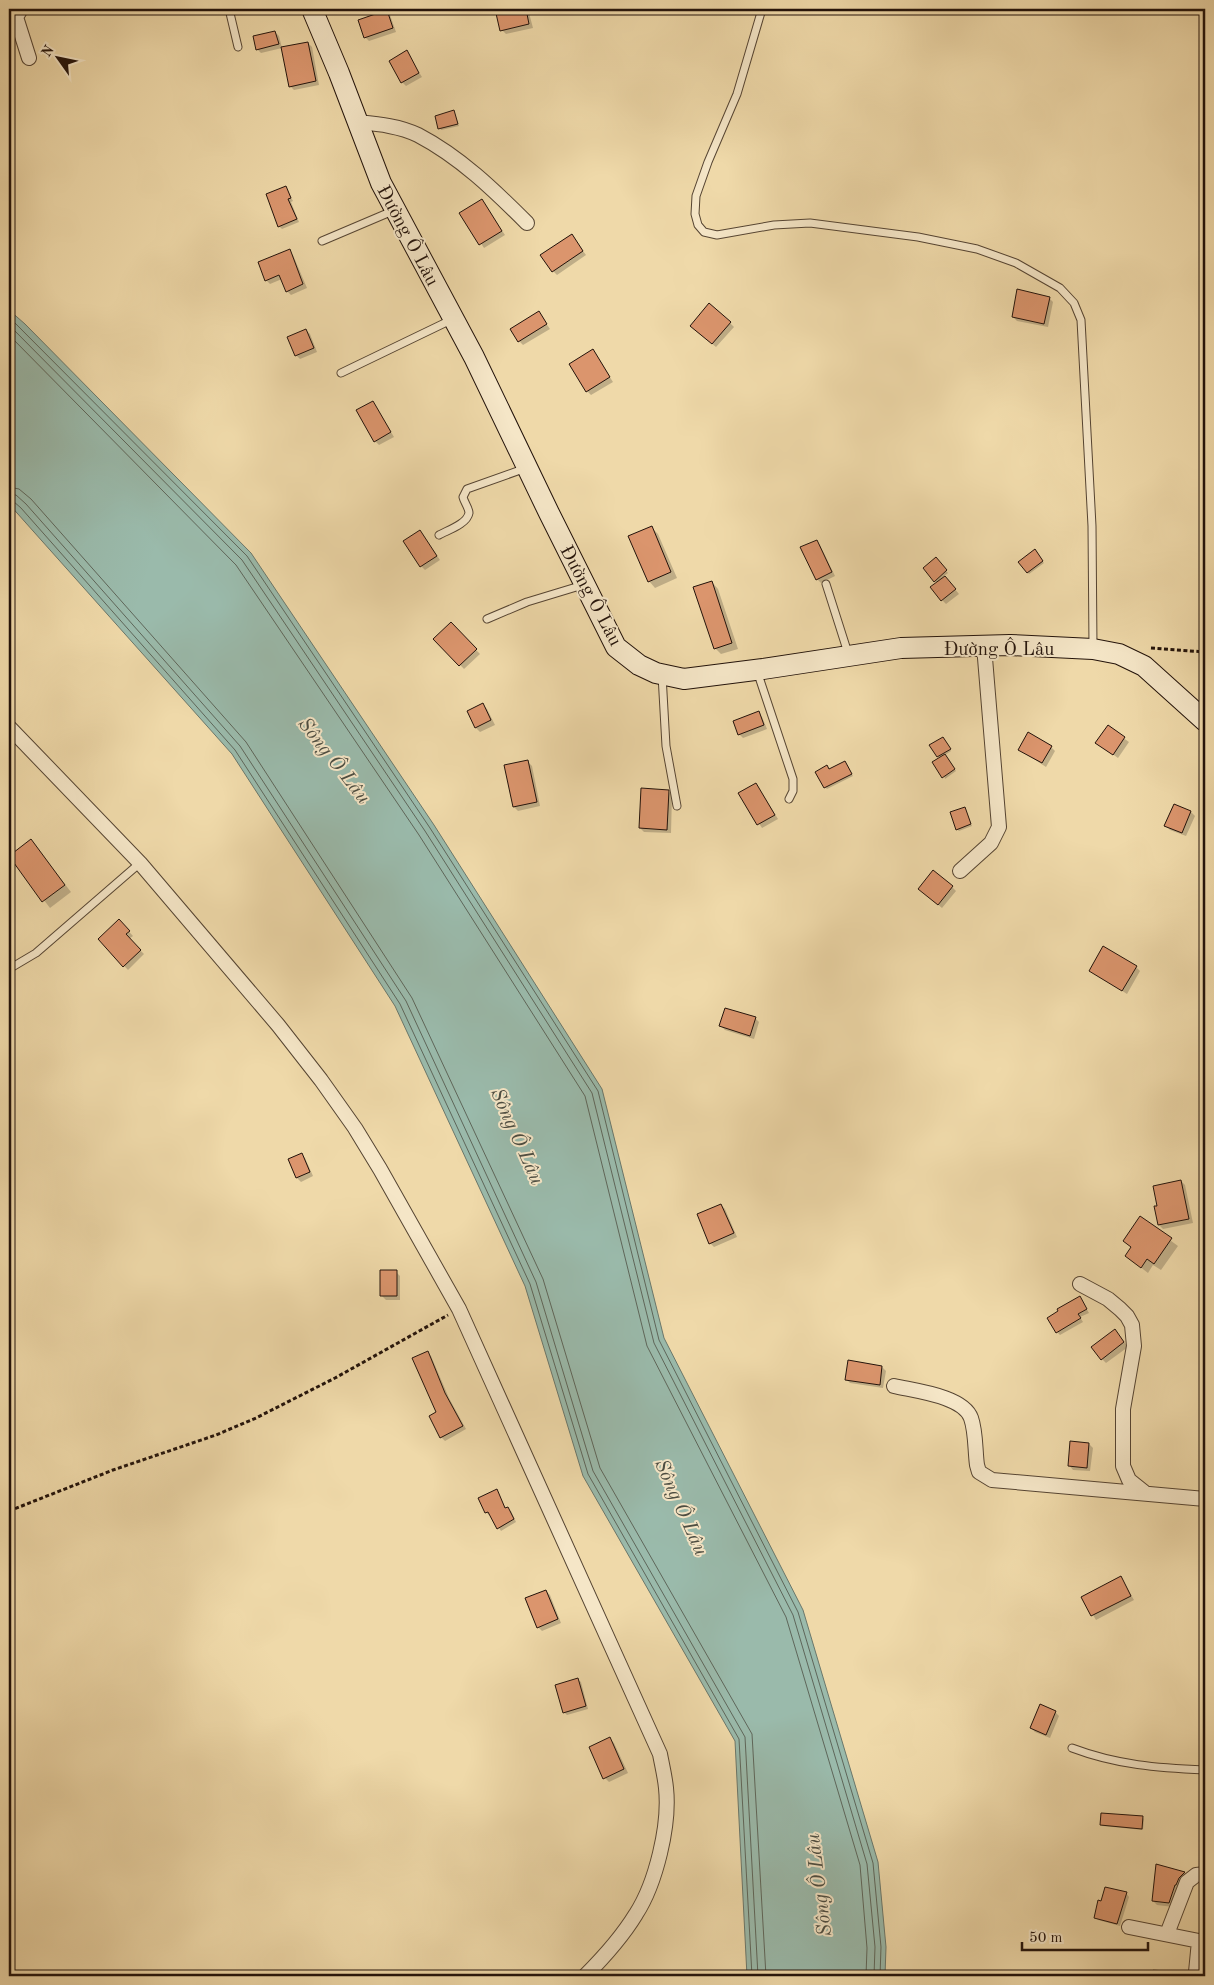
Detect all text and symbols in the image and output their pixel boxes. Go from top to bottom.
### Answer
north arrow [32,32,82,82]
text: N [39,43,57,60]
street label: Đường Ô Lâu [372,181,445,290]
street label: Đường Ô Lâu [555,541,628,650]
street label: Đường Ô Lâu [944,637,1054,660]
water label: Sông Ô Lâu [294,712,376,808]
water label: Sông Ô Lâu [486,1084,550,1188]
water label: Sông Ô Lâu [650,1455,714,1559]
water label: Sông Ô Lâu [800,1832,836,1938]
scale bar [1022,1920,1148,1952]
text: 50 m [1029,1931,1063,1946]

